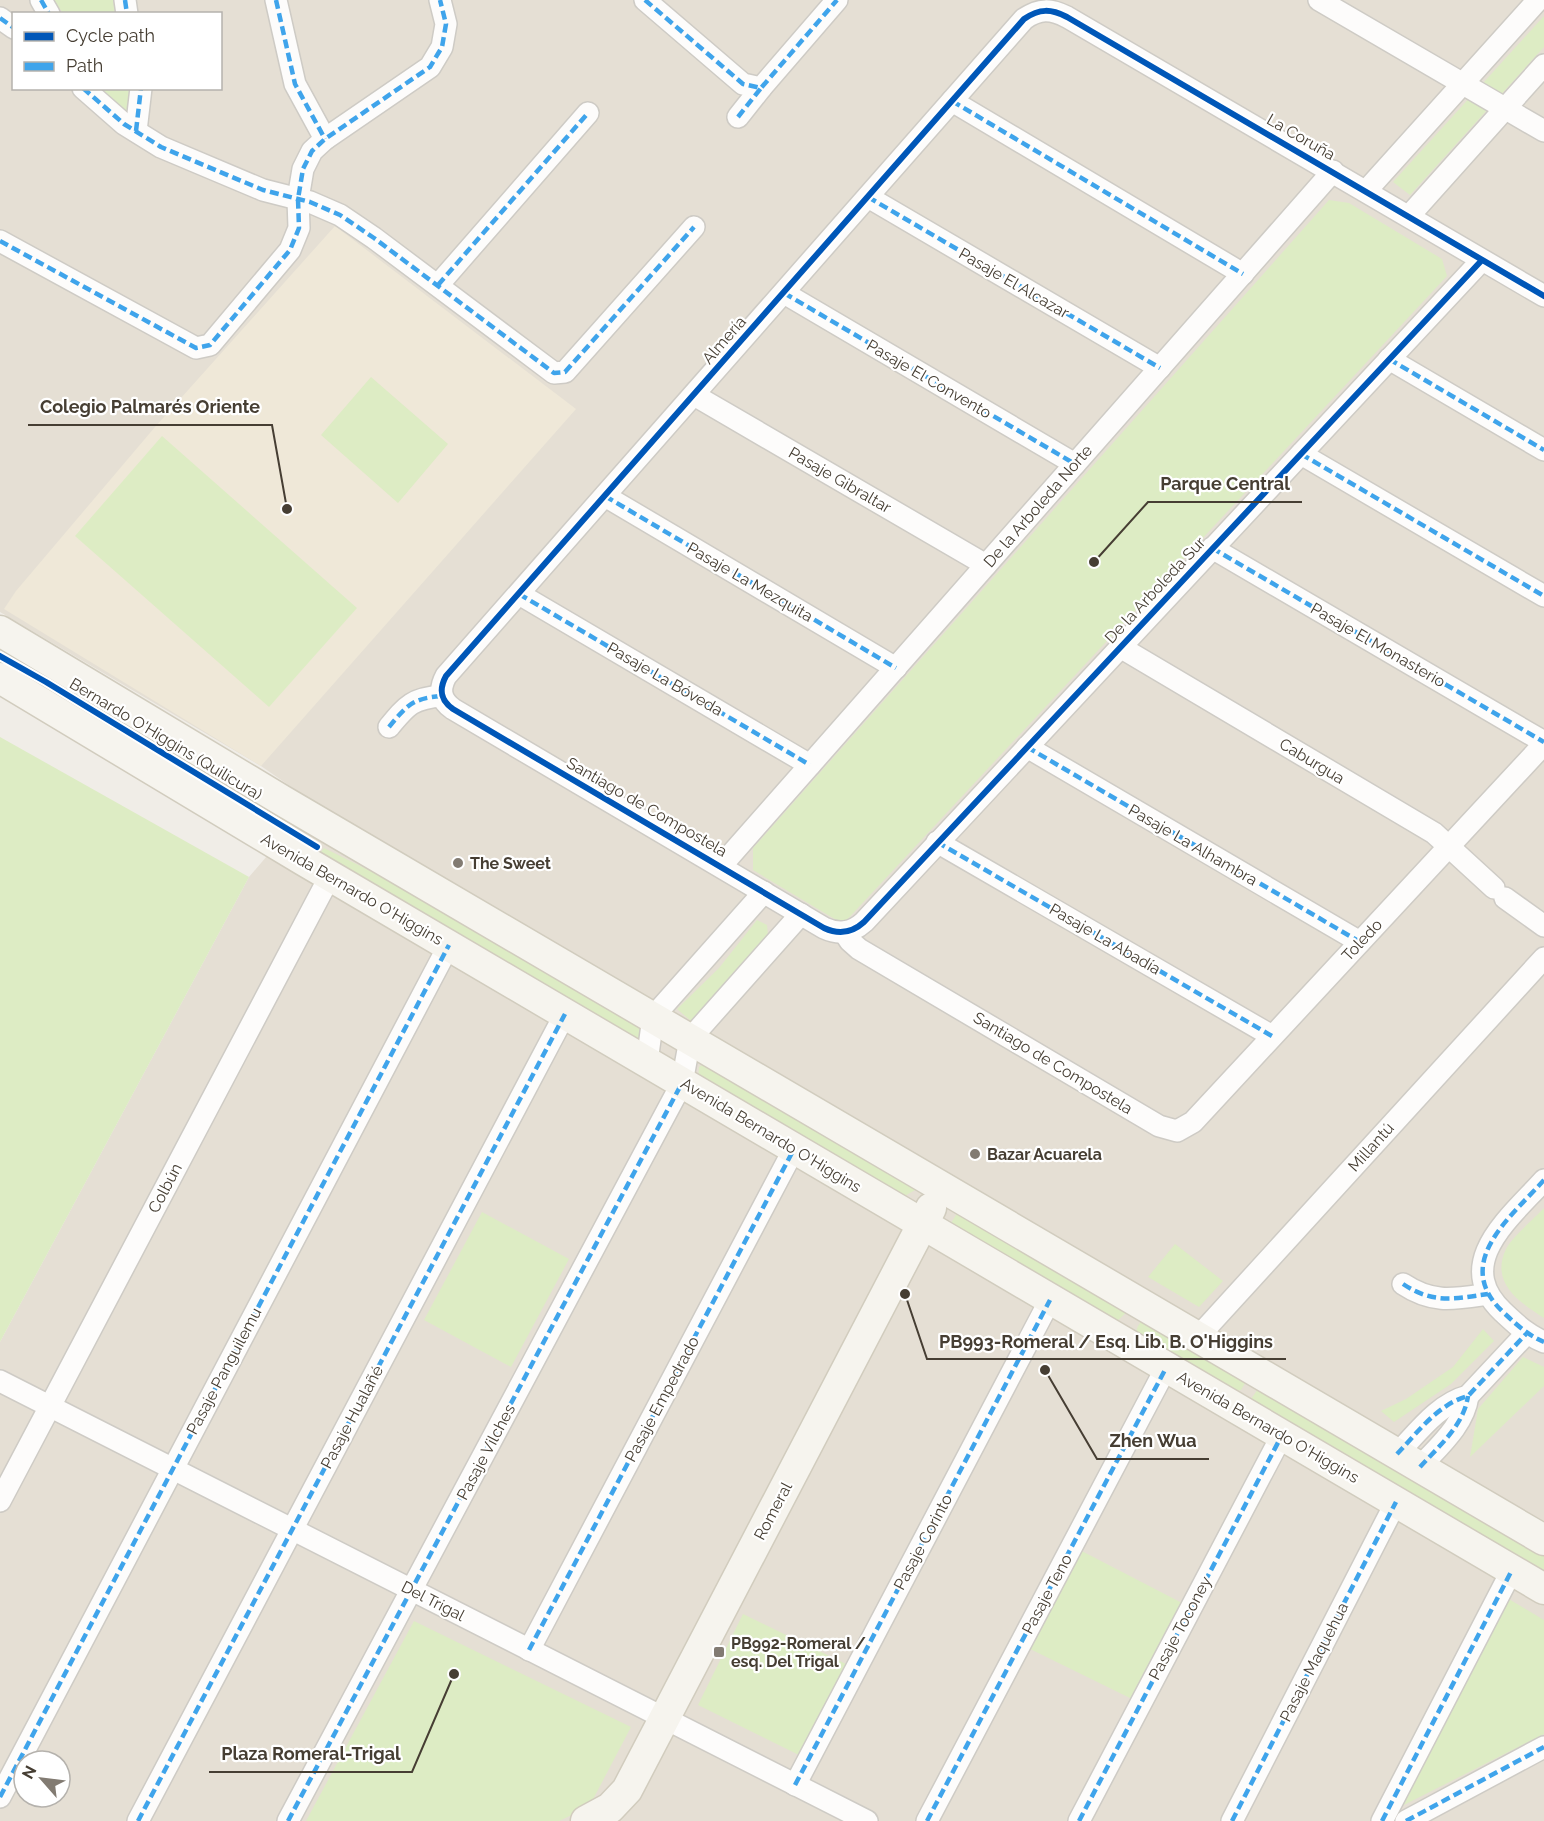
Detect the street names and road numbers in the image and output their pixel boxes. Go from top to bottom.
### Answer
street label: La Coruña [1263,110,1339,164]
street label: Pasaje El Alcazar [955,244,1073,322]
street label: Almería [698,312,750,368]
street label: Pasaje El Convento [863,336,995,422]
street label: De la Arboleda Norte [980,441,1096,571]
street label: Pasaje Gibraltar [785,443,895,517]
street label: De la Arboleda Sur [1101,533,1210,647]
street label: Pasaje La Mezquita [684,538,816,626]
street label: Pasaje El Monasterio [1307,599,1449,691]
street label: Pasaje La Bóveda [604,638,726,720]
street label: Bernardo O'Higgins (Quilicura) [66,674,266,804]
street label: Caburgua [1276,734,1348,788]
street label: Santiago de Compostela [563,753,731,861]
street label: Pasaje La Alhambra [1125,800,1261,890]
street label: Avenida Bernardo O'Higgins [258,829,447,949]
street label: Pasaje La Abadía [1046,899,1164,979]
street label: Toledo [1338,915,1386,965]
street label: Santiago de Compostela [970,1008,1136,1118]
street label: Avenida Bernardo O'Higgins [677,1074,865,1197]
street label: Millantú [1344,1119,1398,1175]
street label: Colbún [144,1160,186,1216]
street label: Pasaje Panguilemu [183,1304,265,1438]
street label: Pasaje Empedrado [621,1333,703,1465]
street label: Pasaje Hualañé [317,1362,387,1472]
street label: Avenida Bernardo O'Higgins [1174,1367,1363,1487]
street label: Pasaje Vilches [453,1401,519,1503]
street label: Romeral [750,1478,796,1543]
street label: Pasaje Corinto [890,1491,956,1593]
street label: Pasaje Teno [1018,1551,1076,1637]
street label: Pasaje Toconey [1145,1573,1215,1683]
street label: Del Trigal [398,1577,468,1625]
street label: Pasaje Maquehua [1276,1599,1352,1725]

